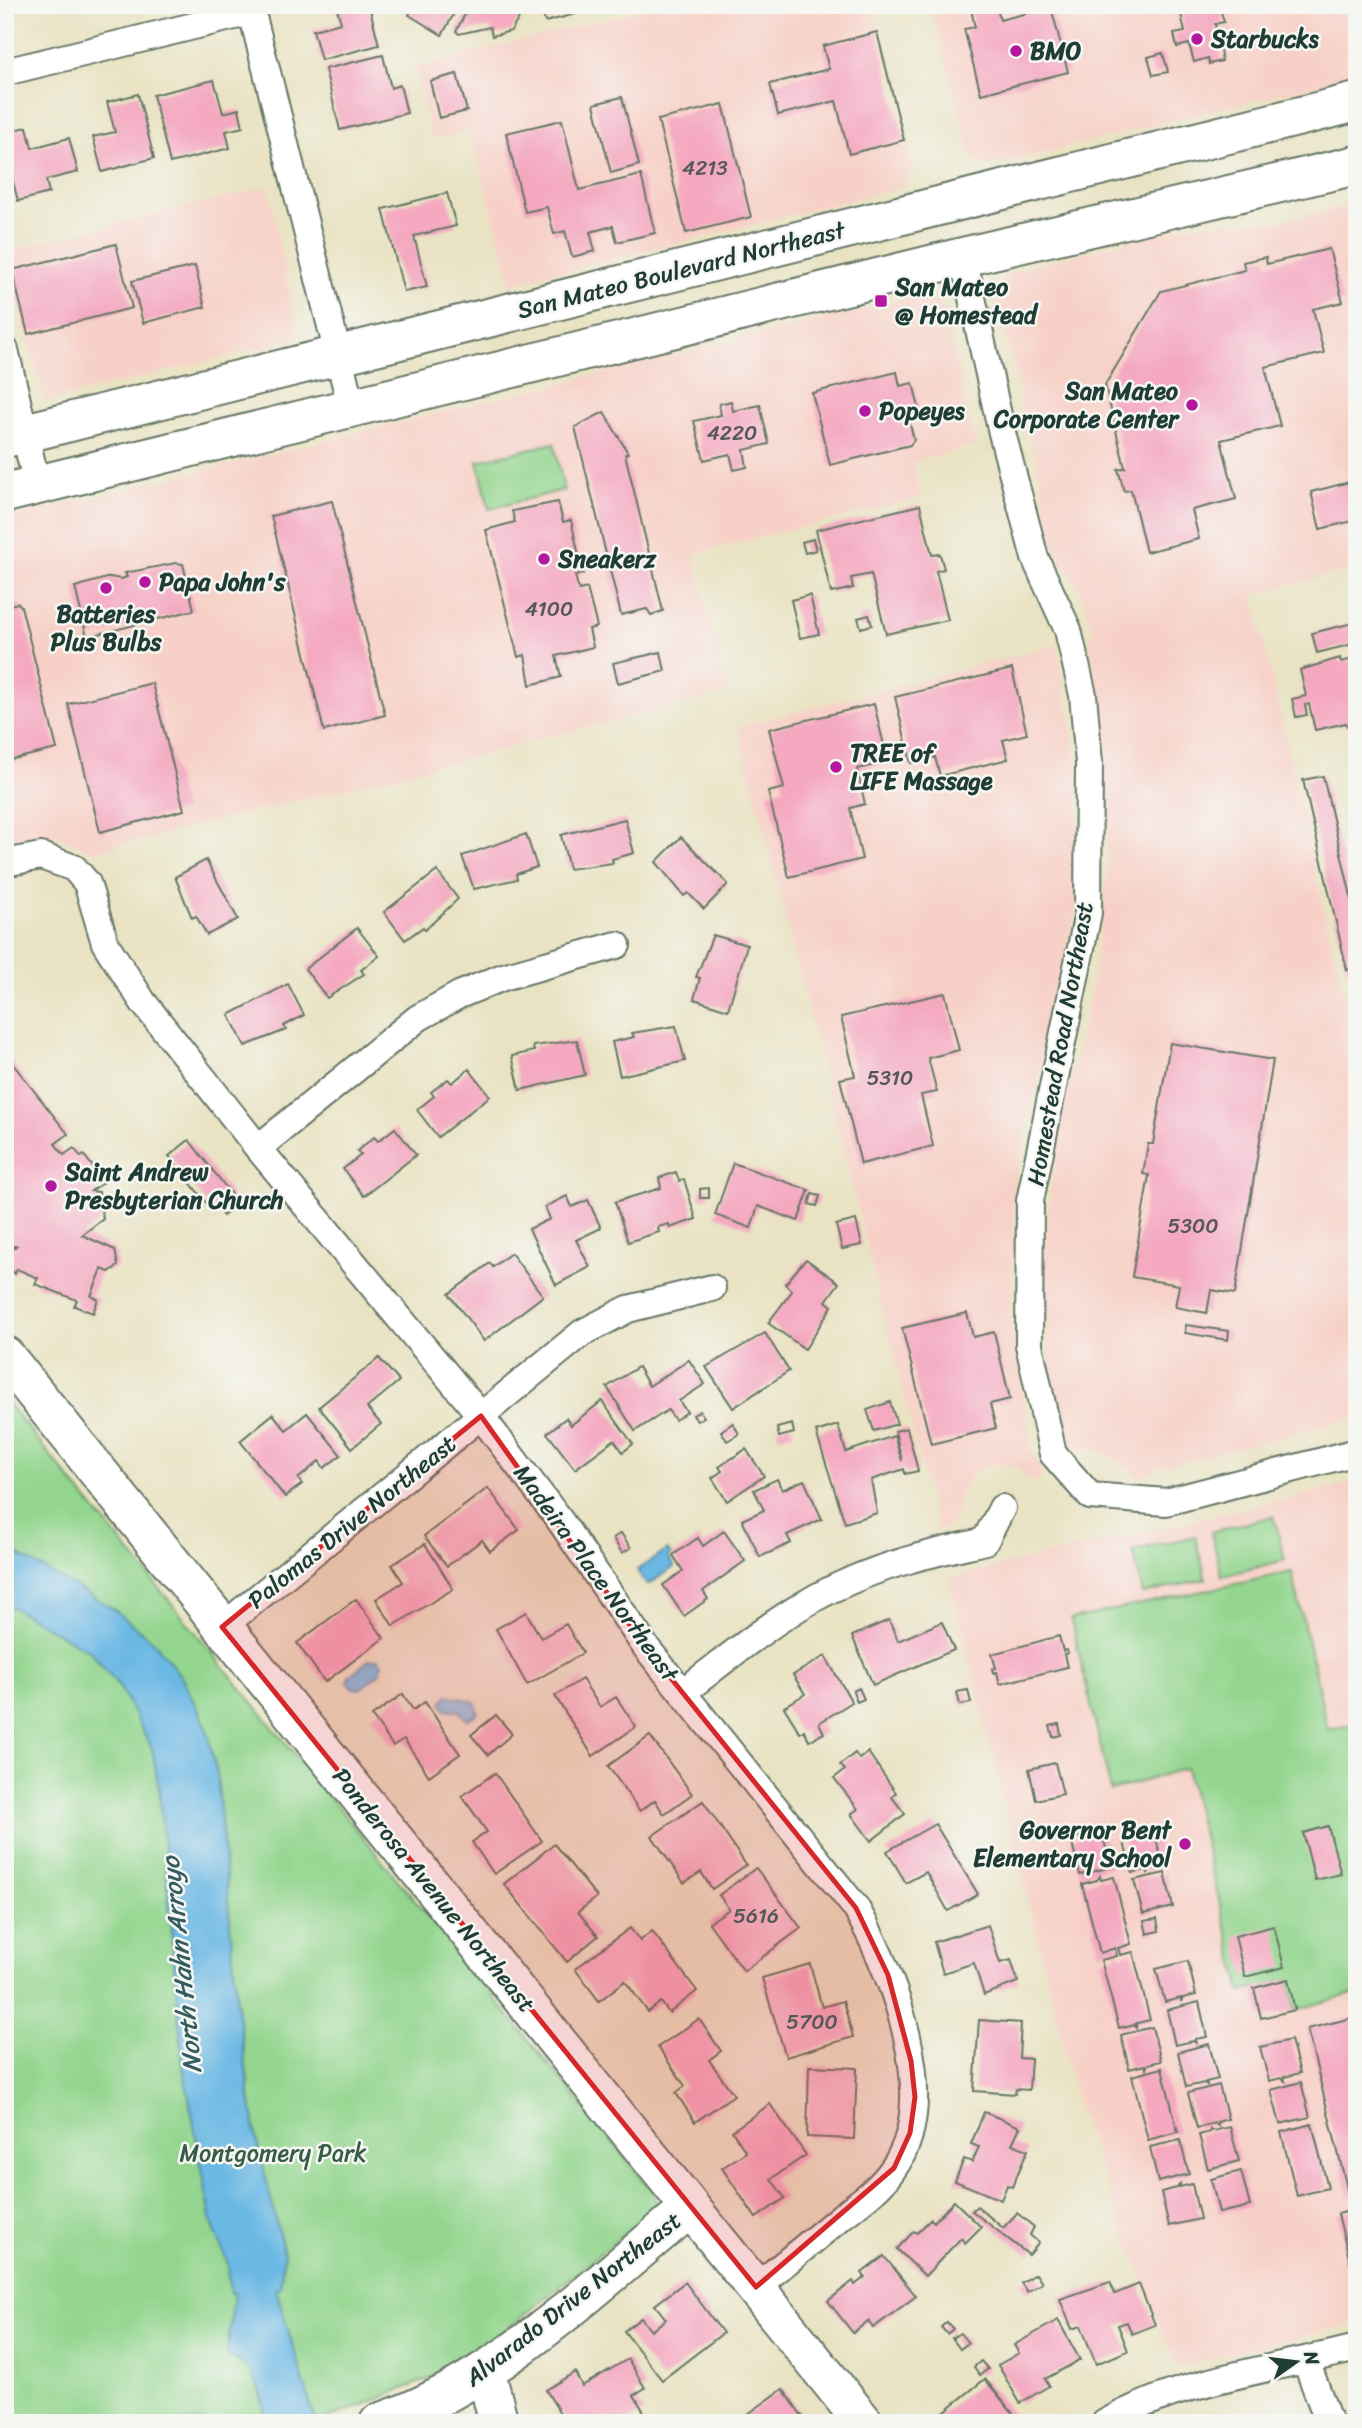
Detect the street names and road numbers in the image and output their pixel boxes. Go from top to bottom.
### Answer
street label: San Mateo Boulevard Northeast [513,209,851,331]
street label: Homestead Road Northeast [1014,899,1106,1189]
street label: Palomas Drive Northeast [238,1424,466,1620]
street label: Madeira Place Northeast [502,1455,690,1692]
street label: Ponderosa Avenue Northeast [321,1758,547,2022]
street label: Alvarado Drive Northeast [454,2200,691,2398]

